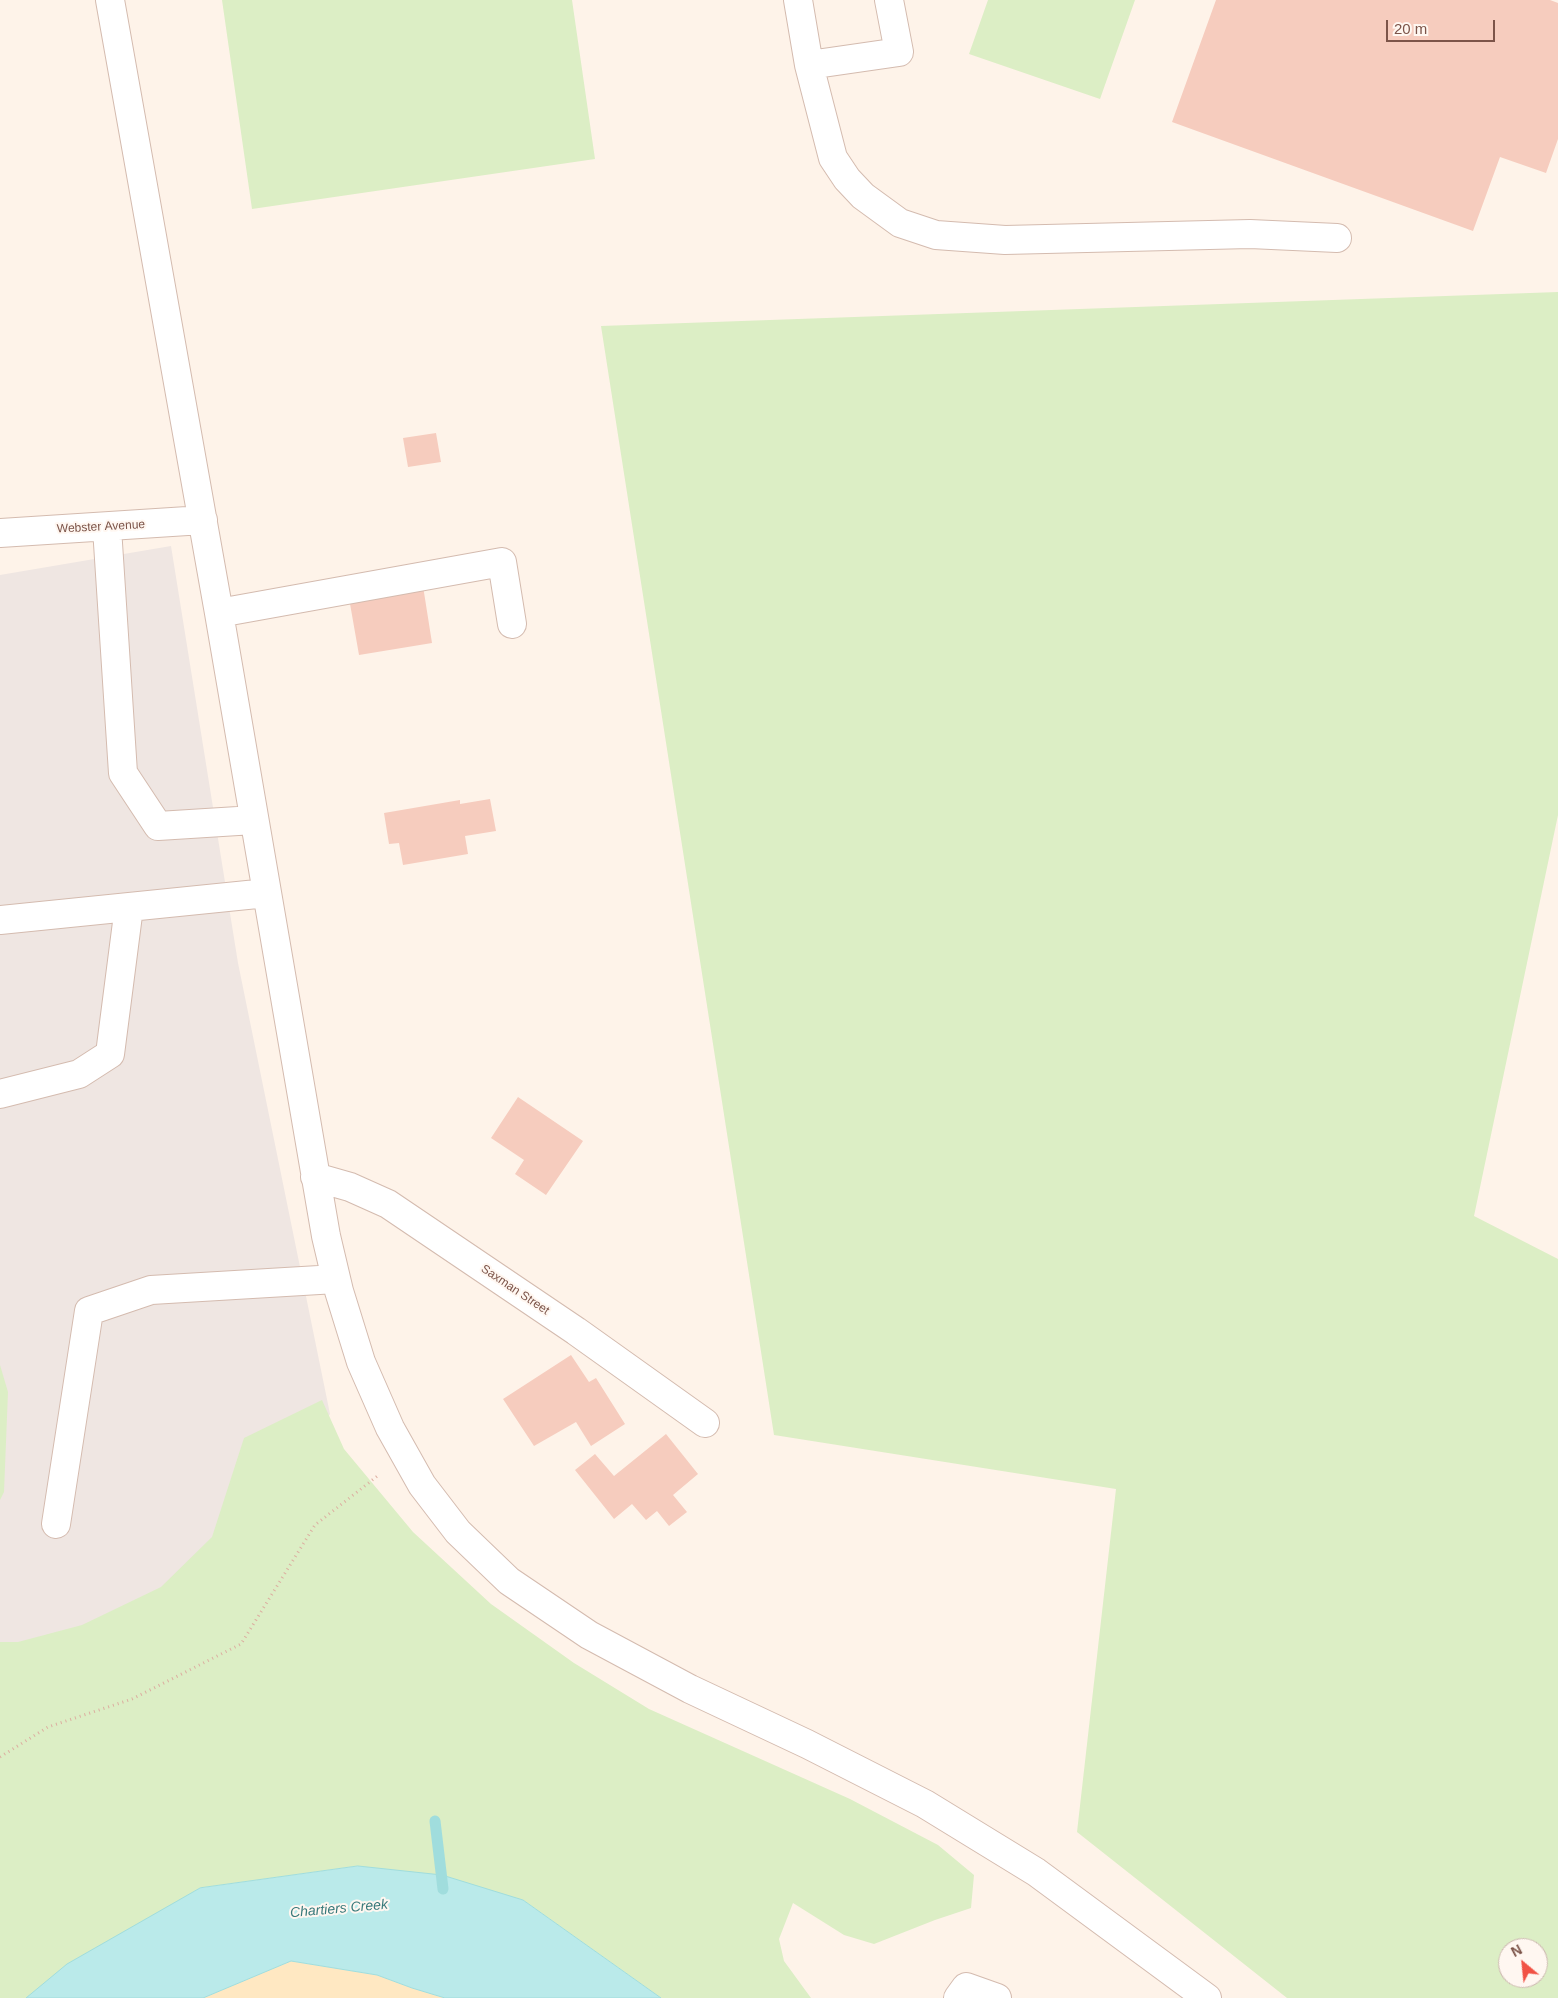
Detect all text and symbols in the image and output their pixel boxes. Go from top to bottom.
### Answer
scale bar [1388,10,1497,42]
text: 20 m [1394,20,1427,37]
street label: Webster Avenue [57,517,145,537]
street label: Saxman Street [478,1262,552,1318]
water label: Chartiers Creek [289,1896,389,1922]
north arrow [1498,1938,1548,1988]
text: N [1508,1941,1525,1960]

